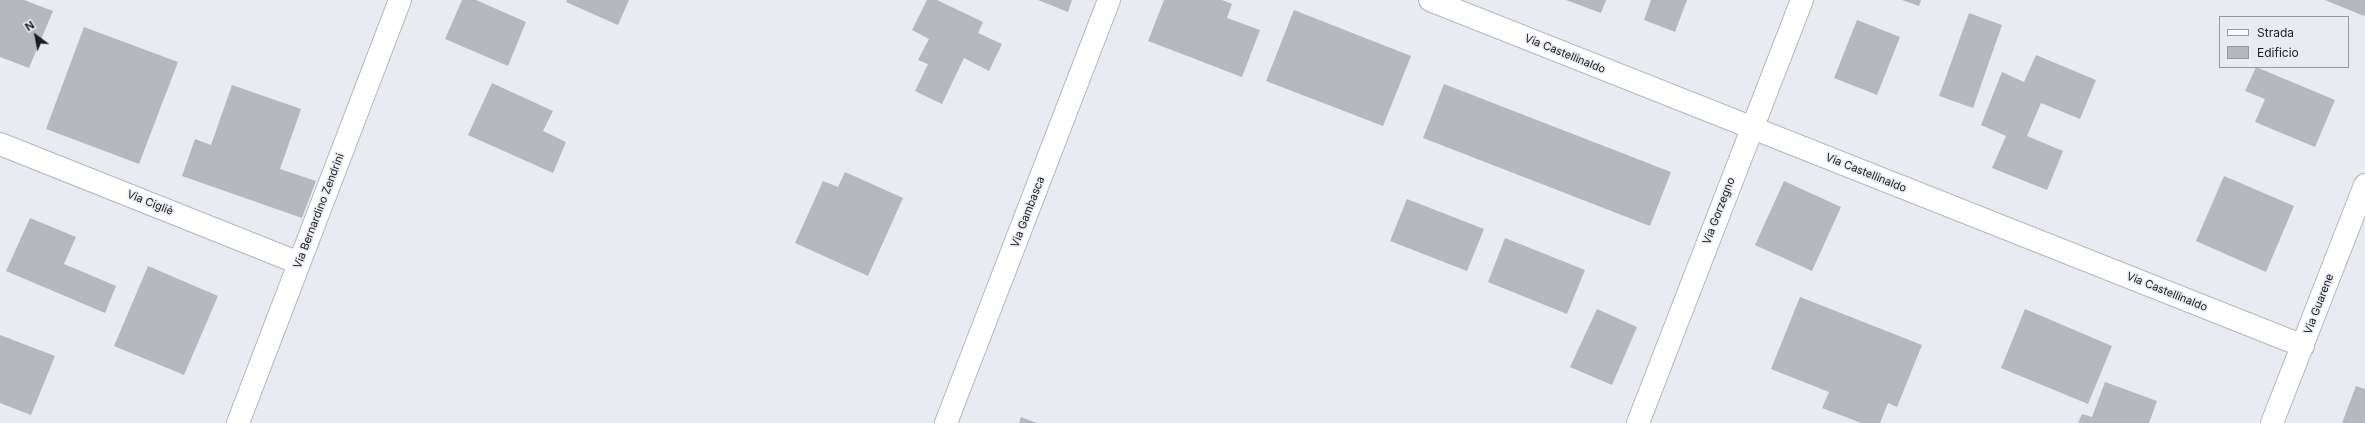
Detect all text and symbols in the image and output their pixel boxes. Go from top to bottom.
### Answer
north arrow [16,16,56,56]
legend [2219,16,2349,68]
text: N [22,18,37,34]
text: Strada [2257,25,2294,40]
street label: Via Castellinaldo [1523,32,1607,76]
text: Edificio [2257,45,2299,60]
street label: Via Castellinaldo [1824,151,1908,195]
street label: Via Bernardino Zendrini [291,152,347,270]
street label: Via Gambasca [1008,175,1048,249]
street label: Via Gorzegno [1700,176,1738,246]
street label: Via Cigliè [125,188,175,218]
street label: Via Castellinaldo [2125,270,2209,314]
street label: Via Guarene [2301,272,2337,336]

